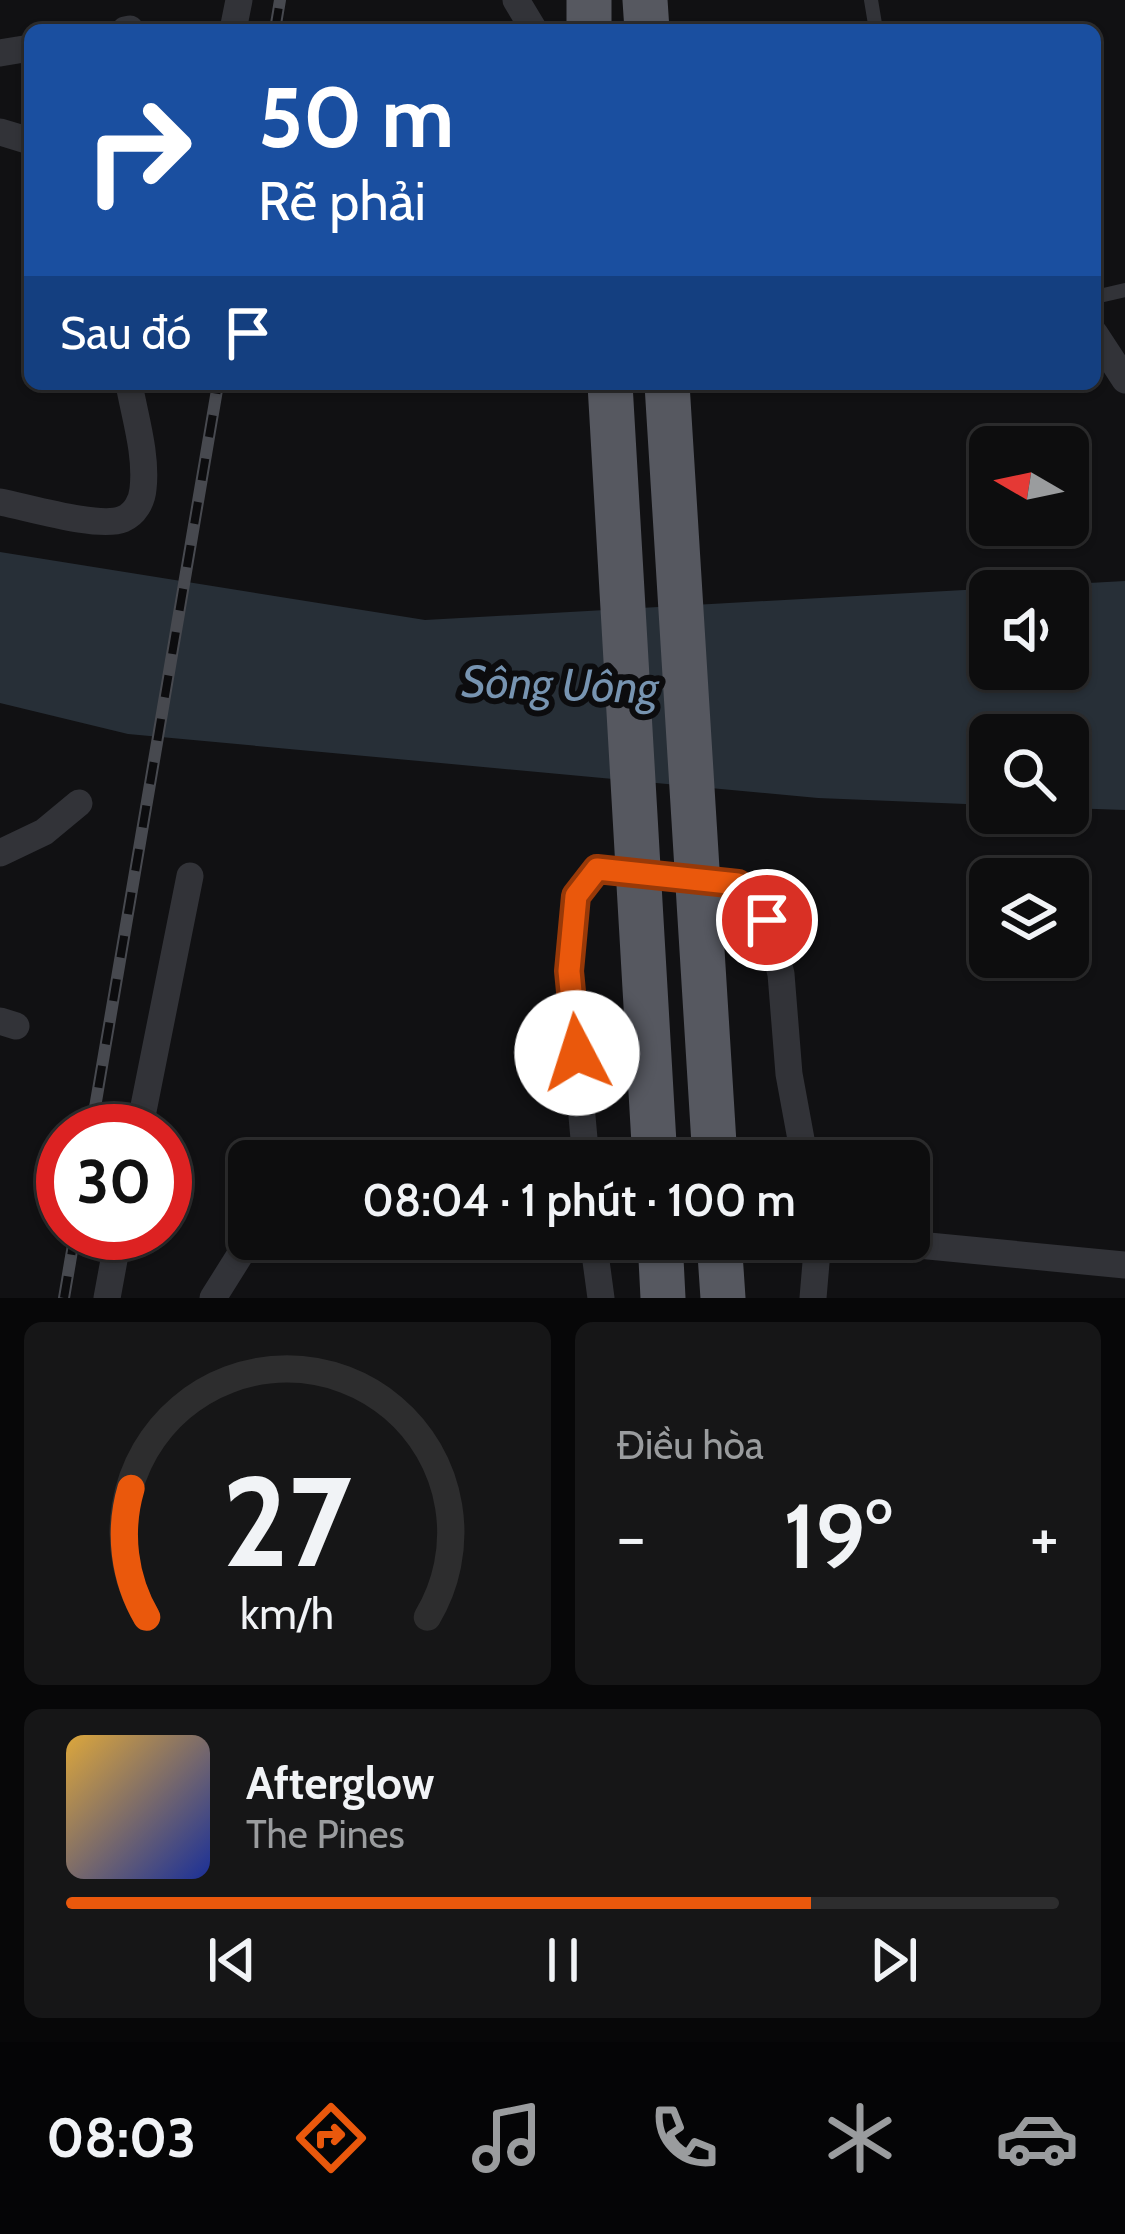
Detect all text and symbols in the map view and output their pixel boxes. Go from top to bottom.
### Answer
text: 50 m [258,66,454,168]
icon: right [60,72,216,228]
text: Rẽ phải [258,168,426,234]
icon: arrive [215,300,281,366]
text: Sau đó [60,306,191,360]
north arrow [969,426,1089,546]
map controls [969,426,1089,978]
button: sound [969,570,1089,690]
water label: Sông Uông [461,654,661,714]
button: search [969,714,1089,834]
button: layers [969,858,1089,978]
pin [716,869,818,971]
icon: arrive [734,887,800,953]
position arrow [514,990,640,1116]
speed limit sign: 30 [36,1104,192,1260]
text: 08:04 · 1 phút · 100 m [362,1173,796,1227]
text: Điều hòa [617,1421,764,1469]
text: 27 [222,1446,352,1597]
text: 19° [783,1481,892,1591]
text: − [617,1496,646,1577]
text: + [1030,1496,1059,1577]
text: km/h [240,1587,334,1639]
text: Afterglow [246,1756,434,1810]
text: The Pines [246,1810,405,1858]
icon: previous [199,1927,265,1993]
icon: pause [530,1927,596,1993]
icon: next [861,1927,927,1993]
icon: directions [289,2096,373,2180]
icon: music [465,2096,549,2180]
icon: phone [642,2096,726,2180]
icon: climate [818,2096,902,2180]
icon: car [995,2096,1079,2180]
text: 08:03 [46,2105,196,2171]

